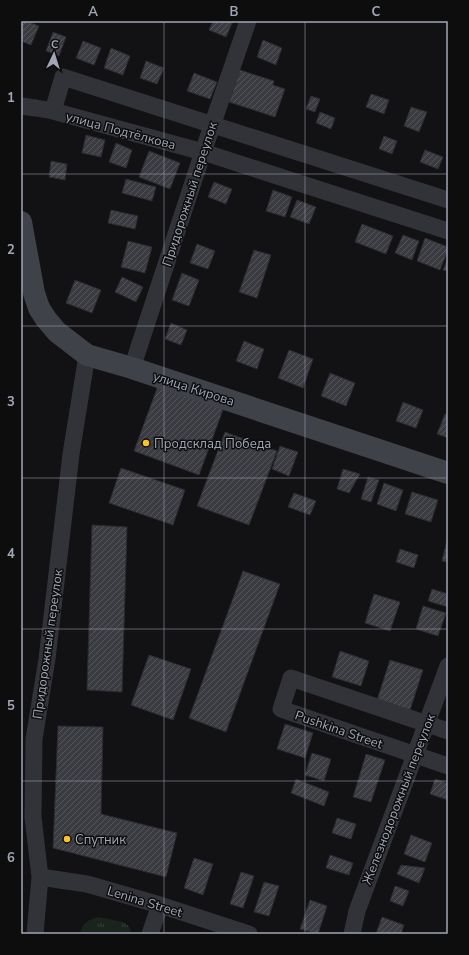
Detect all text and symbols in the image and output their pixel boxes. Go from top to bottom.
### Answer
text: A [88,3,98,21]
text: B [230,3,239,21]
text: C [372,3,381,21]
north arrow [34,34,74,74]
text: С [50,37,59,52]
text: 1 [7,89,15,107]
street label: улица Подтёлкова [64,108,178,154]
street label: Придорожный переулок [158,120,222,269]
text: 2 [7,241,15,259]
street label: улица Кирова [151,367,237,411]
text: 3 [7,393,15,411]
place label: Продсклад Победа [154,435,271,453]
marker: Продсклад Победа [141,438,151,448]
text: 4 [7,545,15,563]
street label: Придорожный переулок [29,568,67,720]
text: 5 [7,697,15,715]
street label: Pushkina Street [292,707,385,754]
street label: Железнодорожный переулок [358,711,440,887]
place label: Спутник [75,831,126,849]
marker: Спутник [62,834,72,844]
text: 6 [7,849,15,867]
street label: Lenina Street [105,882,185,922]

